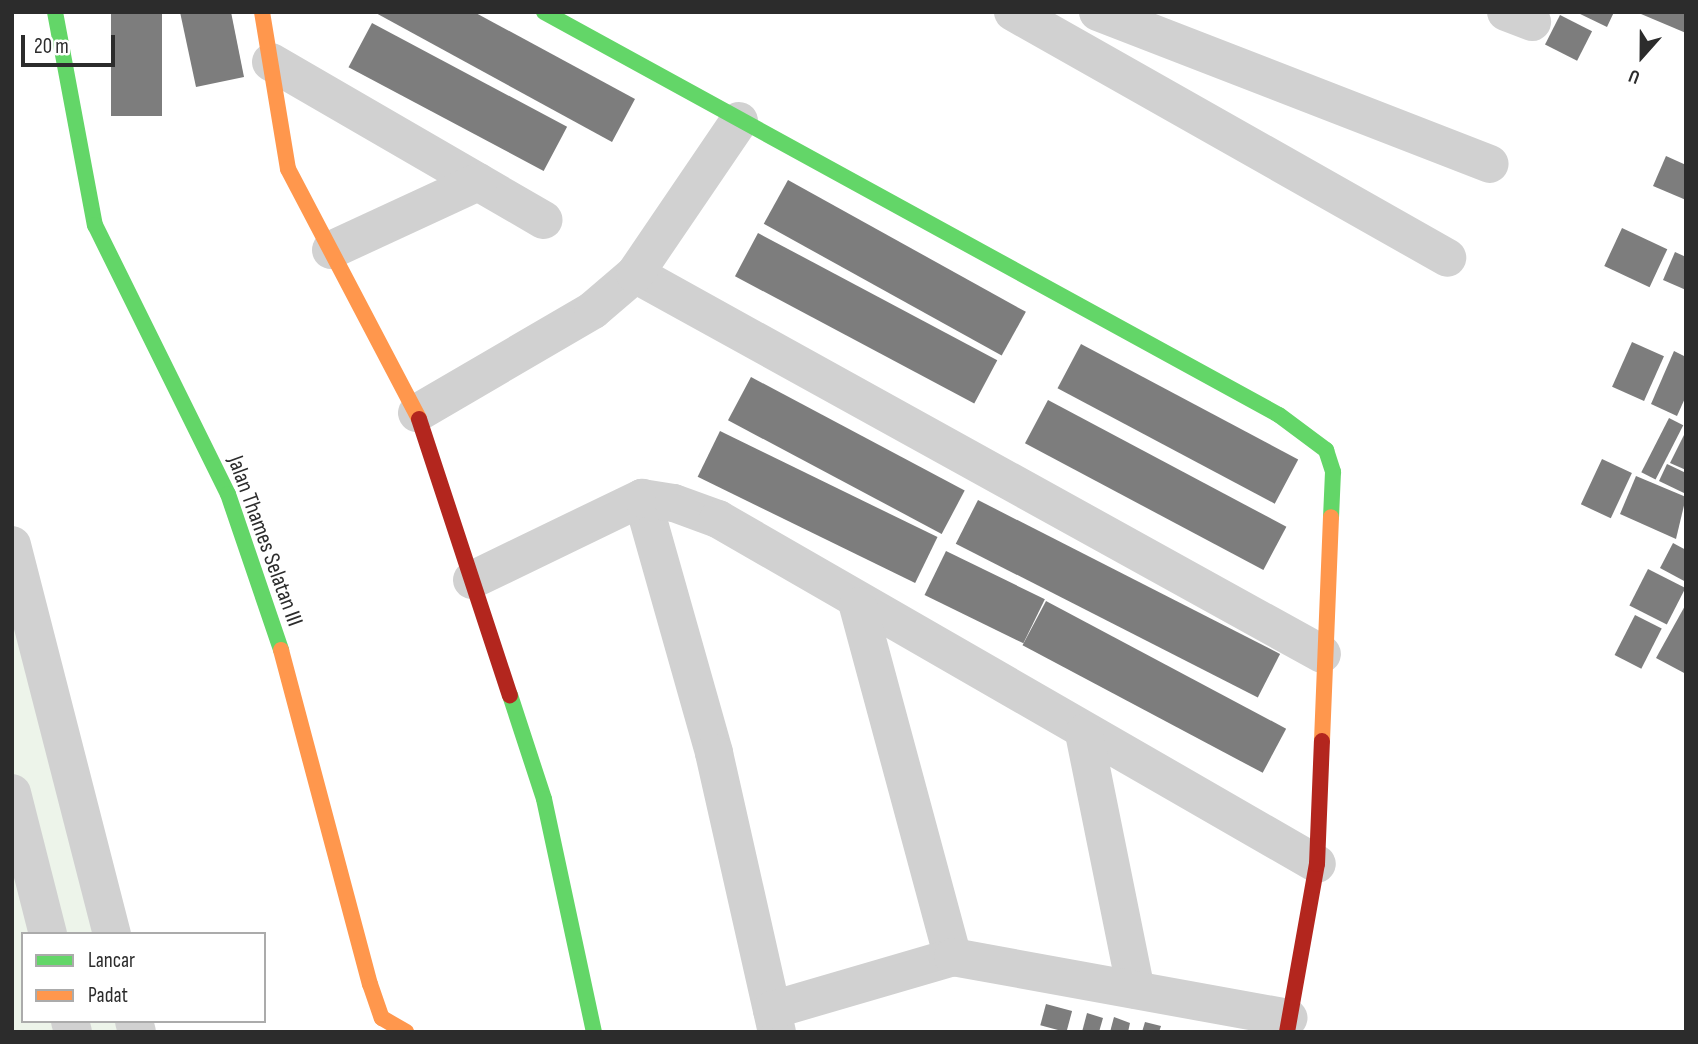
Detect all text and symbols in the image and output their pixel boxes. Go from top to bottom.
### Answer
scale bar [24,21,119,65]
north arrow [1607,21,1677,91]
text: 20 m [34,34,69,59]
text: U [1626,64,1643,89]
street label: Jalan Thames Selatan III [221,452,309,630]
legend [21,932,266,1023]
text: Lancar [88,948,135,973]
text: Padat [88,983,128,1008]

